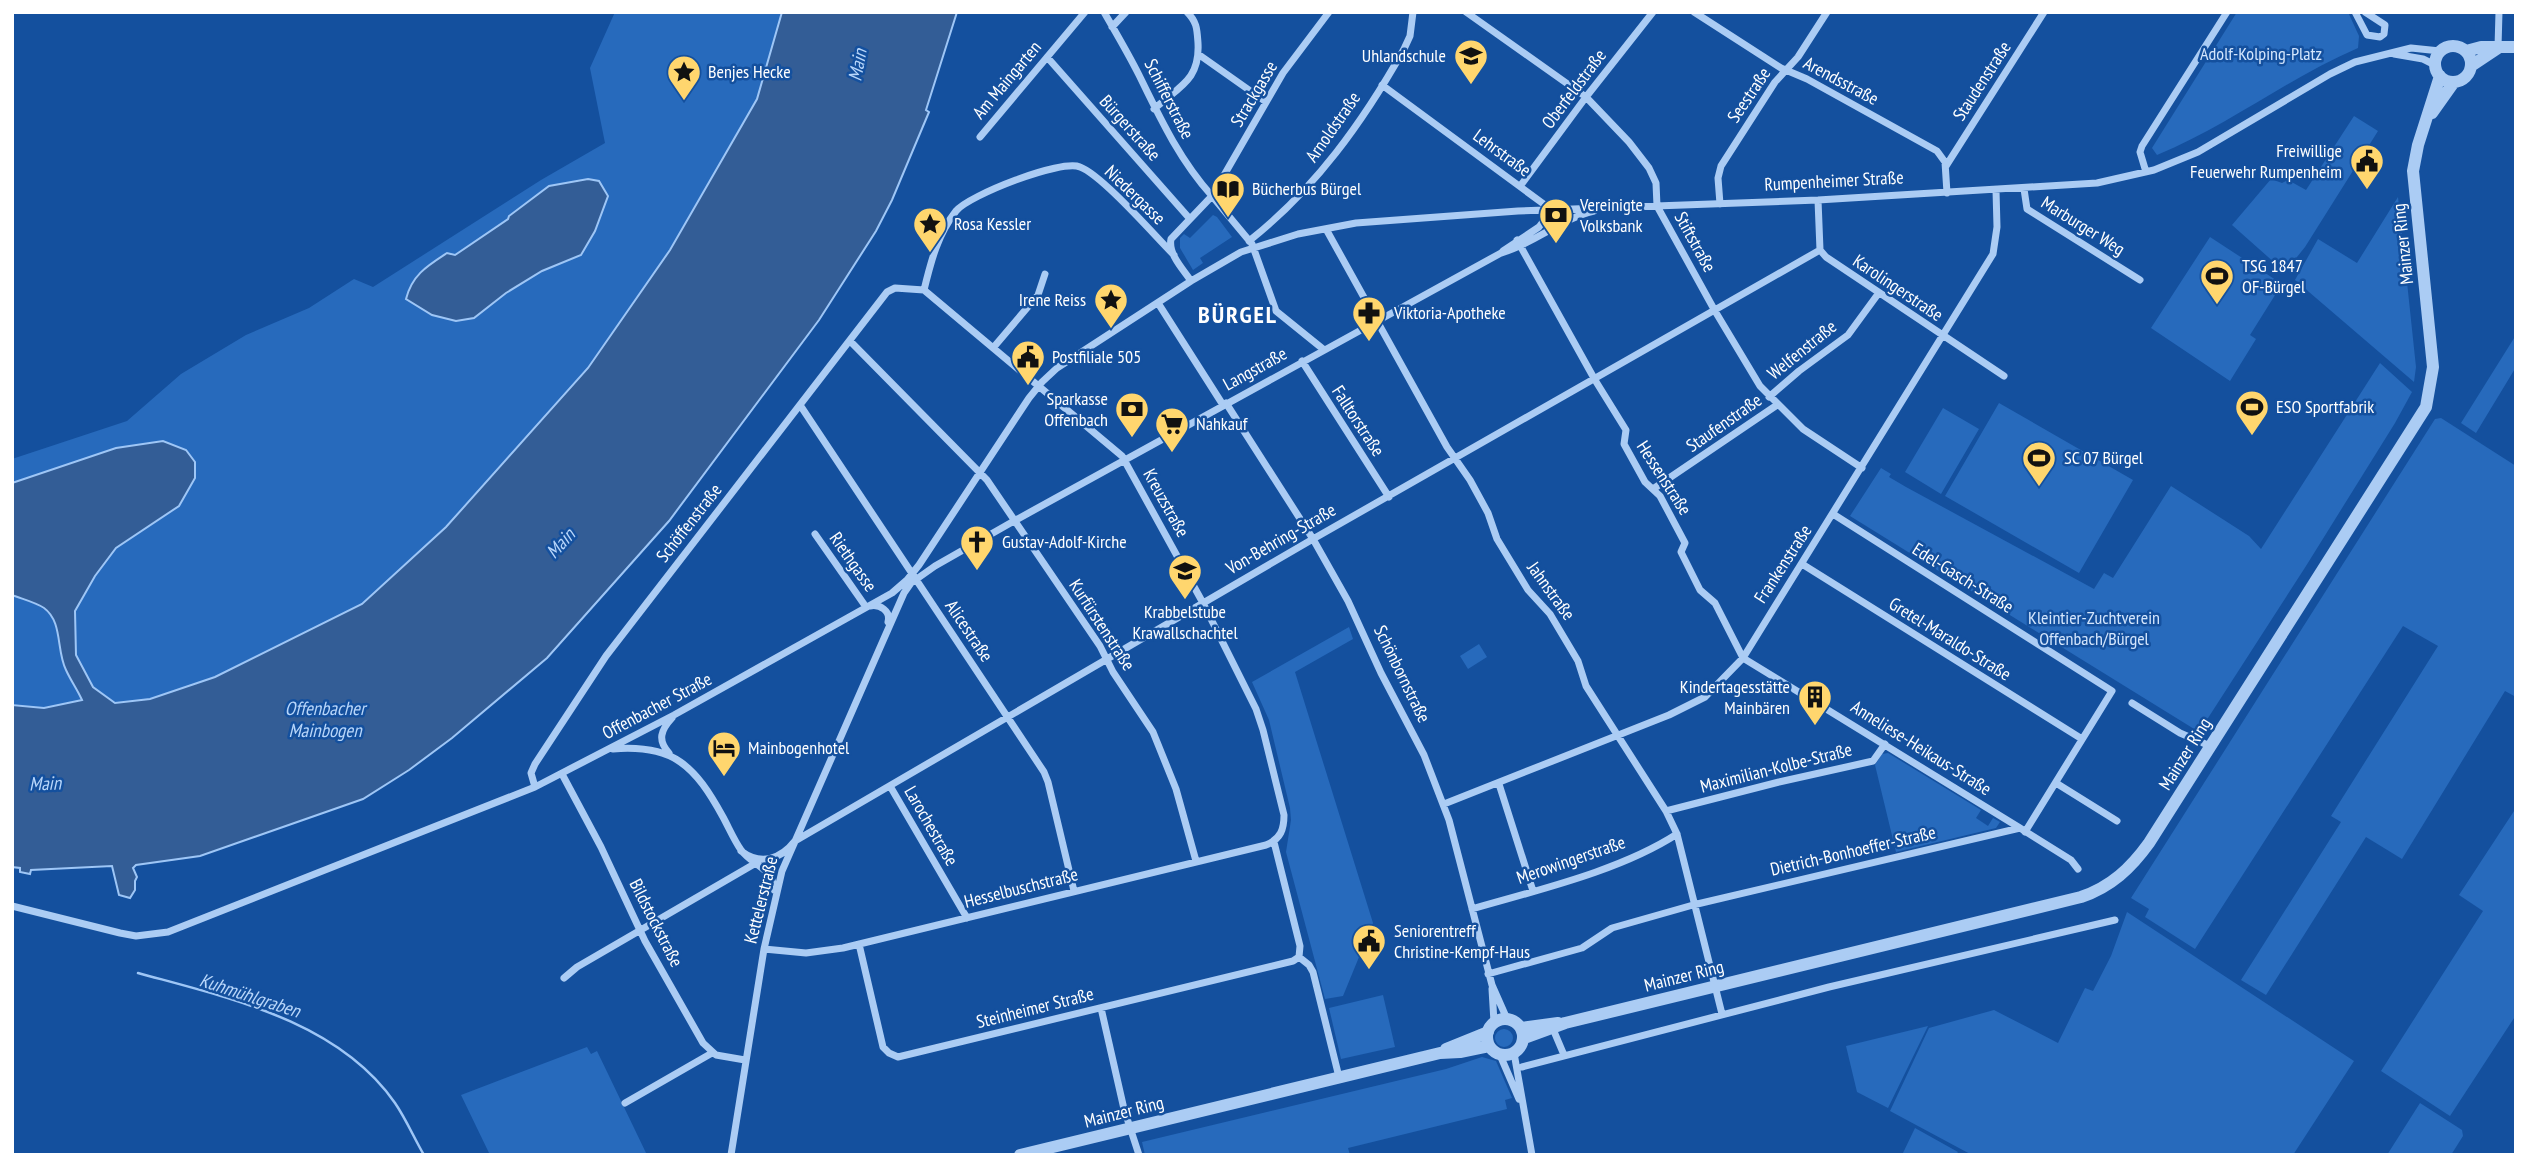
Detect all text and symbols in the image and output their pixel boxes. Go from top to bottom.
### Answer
street label: Am Maingarten [967,36,1046,123]
school or university icon: Uhlandschule [1452,37,1490,86]
street label: Staudenstraße [1947,37,2016,125]
park label: Adolf-Kolping-Platz [2200,42,2322,65]
place label: Uhlandschule [1362,44,1446,67]
street label: Oberfeldstraße [1536,44,1611,133]
water label: Main [842,45,872,83]
street label: Arendsstraße [1800,51,1883,110]
place icon: Benjes Hecke [665,53,703,102]
street label: Schifferstraße [1139,55,1199,143]
street label: Strackgasse [1225,57,1282,131]
place label: Benjes Hecke [708,60,791,83]
street label: Seestraße [1722,63,1775,127]
street label: Arnoldstraße [1300,87,1365,166]
street label: Bürgerstraße [1095,90,1166,165]
street label: Lehrstraße [1469,124,1536,181]
place label: Freiwillige Feuerwehr Rumpenheim [2190,139,2342,183]
public building icon: Freiwillige Feuerwehr Rumpenheim [2348,142,2386,191]
street label: Niedergasse [1100,160,1171,229]
street label: Rumpenheimer Straße [1764,165,1904,196]
library icon: Bücherbus Bürgel [1209,170,1247,219]
place label: Bücherbus Bürgel [1252,177,1362,200]
street label: Marburger Weg [2037,191,2129,260]
place label: Vereinigte Volksbank [1579,193,1643,237]
bank icon: Vereinigte Volksbank [1537,196,1575,245]
street label: Mainzer Ring [2387,202,2418,286]
place icon: Rosa Kessler [911,205,949,254]
street label: Stiftstraße [1670,208,1721,276]
place label: Rosa Kessler [954,212,1031,235]
street label: Karolingerstraße [1849,249,1948,326]
place label: TSG 1847 OF-Bürgel [2242,254,2306,298]
sports icon: TSG 1847 OF-Bürgel [2198,257,2236,306]
place icon: Irene Reiss [1092,281,1130,330]
place label: Irene Reiss [1019,288,1086,311]
pharmacy icon: Viktoria-Apotheke [1350,294,1388,343]
district label: BÜRGEL [1198,299,1278,330]
place label: Viktoria-Apotheke [1393,301,1506,324]
street label: Welfenstraße [1762,315,1841,384]
public building icon: Postfiliale 505 [1009,338,1047,387]
street label: Langstraße [1219,342,1291,395]
place label: Postfiliale 505 [1052,345,1141,368]
street label: Falltorstraße [1327,381,1390,461]
place label: Sparkasse Offenbach [1044,387,1108,431]
street label: Staufenstraße [1682,388,1766,457]
sports icon: ESO Sportfabrik [2233,388,2271,437]
bank icon: Sparkasse Offenbach [1113,390,1151,439]
place label: ESO Sportfabrik [2276,395,2374,418]
supermarket icon: Nahkauf [1153,405,1191,454]
place label: Nahkauf [1196,412,1249,435]
street label: Hessenstraße [1632,436,1697,519]
sports icon: SC 07 Bürgel [2020,439,2058,488]
place label: SC 07 Bürgel [2064,446,2144,469]
street label: Kreuzstraße [1138,465,1195,541]
street label: Schöffenstraße [651,479,726,567]
street label: Von-Behring-Straße [1221,498,1340,580]
street label: Frankenstraße [1749,520,1816,607]
water label: Main [540,522,581,563]
church icon: Gustav-Adolf-Kirche [958,523,996,572]
street label: Riethgasse [825,527,882,596]
place label: Gustav-Adolf-Kirche [1002,530,1127,553]
street label: Edel-Gasch-Straße [1908,537,2018,618]
school or university icon: Krabbelstube Krawallschachtel [1166,552,1204,601]
street label: Jahnstraße [1522,556,1580,624]
street label: Kurfürstenstraße [1064,575,1140,675]
street label: Gretel-Maraldo-Straße [1885,592,2016,685]
street label: Alicestraße [940,595,998,666]
place label: Krabbelstube Krawallschachtel [1132,600,1238,644]
park label: Kleintier-Zuchtverein Offenbach/Bürgel [2028,606,2160,650]
street label: Schönbornstraße [1369,621,1436,726]
street label: Offenbacher Straße [598,667,716,744]
place label: Kindertagesstätte Mainbären [1680,675,1790,719]
building icon: Kindertagesstätte Mainbären [1796,678,1834,727]
street label: Anneliese-Heikaus-Straße [1847,695,1996,800]
water label: Offenbacher Mainbogen [285,696,368,742]
street label: Mainzer Ring [2153,713,2216,794]
hotel icon: Mainbogenhotel [705,729,743,778]
place label: Mainbogenhotel [748,736,850,759]
street label: Maximilian-Kolbe-Straße [1698,738,1854,798]
water label: Main [29,770,63,796]
street label: Larochestraße [899,782,963,870]
street label: Dietrich-Bonhoeffer-Straße [1768,820,1938,881]
street label: Merowingerstraße [1513,830,1628,889]
street label: Kettelerstraße [739,854,782,946]
street label: Hesselbuschstraße [962,862,1080,913]
street label: Bildstockstraße [624,875,688,971]
place label: Seniorentreff Christine-Kempf-Haus [1394,919,1530,963]
public building icon: Seniorentreff Christine-Kempf-Haus [1350,922,1388,971]
street label: Mainzer Ring [1642,955,1726,996]
water label: Kuhmühlgraben [197,967,305,1023]
street label: Steinheimer Straße [974,982,1096,1033]
street label: Mainzer Ring [1082,1091,1166,1132]

